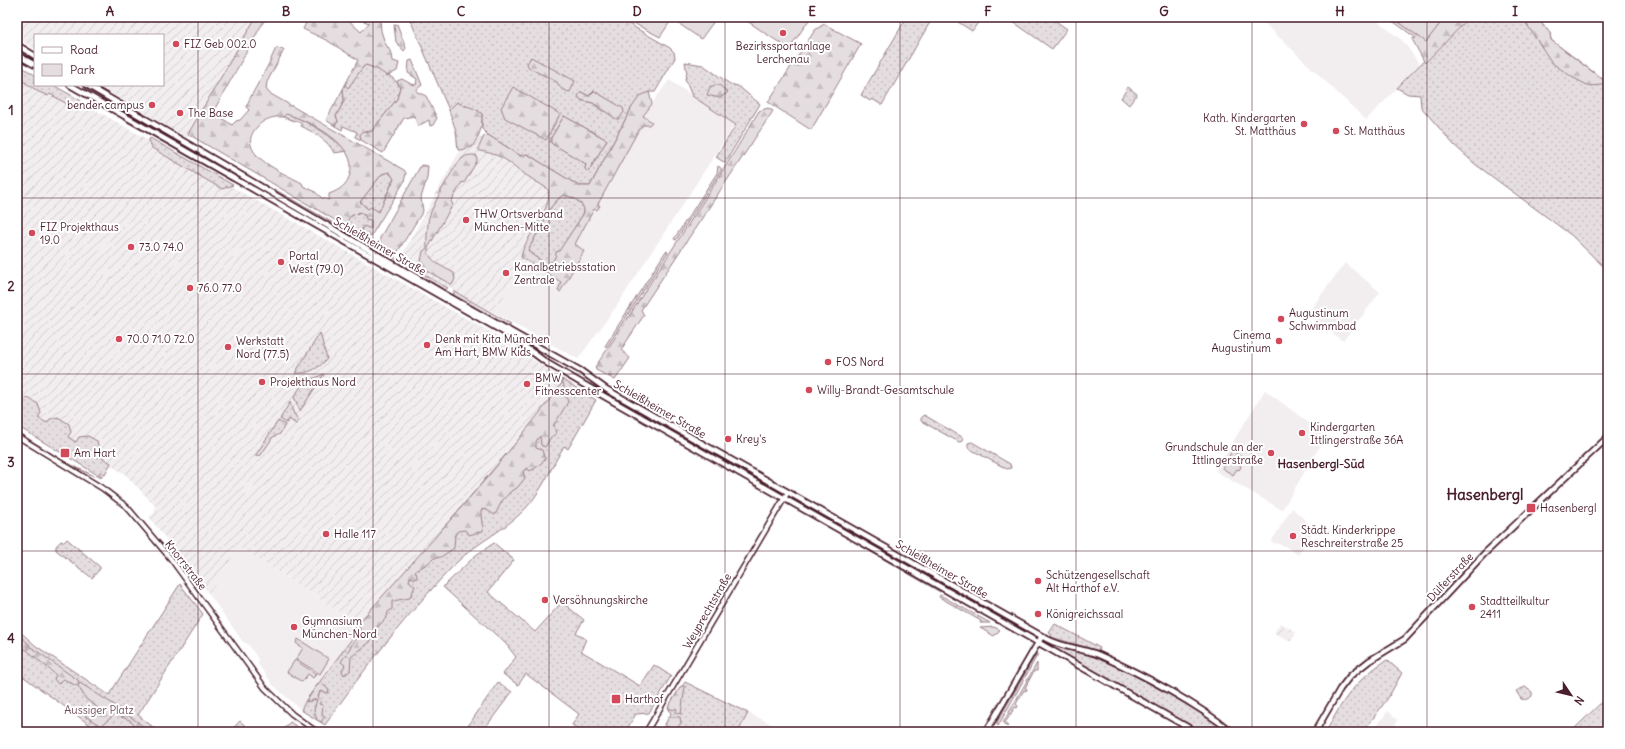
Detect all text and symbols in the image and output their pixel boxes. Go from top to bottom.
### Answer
text: A [106,3,115,20]
text: B [282,3,291,20]
text: C [457,3,466,20]
text: D [632,3,642,20]
text: E [808,3,816,20]
text: F [984,3,992,20]
text: G [1159,3,1169,20]
text: H [1335,3,1345,20]
text: I [1512,3,1518,20]
marker: Bezirkssportanlage Lerchenau [778,28,788,38]
legend [34,34,164,86]
place label: FIZ Geb 002.0 [184,37,256,51]
marker: FIZ Geb 002.0 [171,39,181,49]
place label: Bezirkssportanlage Lerchenau [735,39,831,66]
text: Road [70,42,98,57]
text: Park [70,62,95,77]
place label: bender campus [67,98,144,112]
marker: bender campus [147,100,157,110]
text: 1 [8,102,14,119]
place label: The Base [188,106,233,120]
marker: The Base [175,108,185,118]
place label: Kath. Kindergarten St. Matthäus [1203,111,1296,138]
marker: Kath. Kindergarten St. Matthäus [1299,119,1309,129]
place label: St. Matthäus [1344,124,1405,138]
marker: St. Matthäus [1331,126,1341,136]
place label: THW Ortsverband München-Mitte [474,207,563,234]
street label: Schleißheimer Straße [331,214,429,278]
marker: THW Ortsverband München-Mitte [461,215,471,225]
place label: FIZ Projekthaus 19.0 [40,220,119,247]
marker: FIZ Projekthaus 19.0 [27,228,37,238]
place label: 73.0 74.0 [139,240,184,254]
marker: 73.0 74.0 [126,242,136,252]
place label: Portal West (79.0) [289,249,343,276]
marker: Portal West (79.0) [276,257,286,267]
place label: Kanalbetriebsstation Zentrale [514,260,616,287]
marker: Kanalbetriebsstation Zentrale [501,268,511,278]
text: 2 [7,278,15,295]
place label: 76.0 77.0 [198,281,242,295]
marker: 76.0 77.0 [185,283,195,293]
place label: Augustinum Schwimmbad [1289,306,1357,333]
marker: Augustinum Schwimmbad [1276,314,1286,324]
place label: Cinema Augustinum [1211,328,1271,355]
place label: 70.0 71.0 72.0 [127,332,195,346]
place label: Denk mit Kita München Am Hart, BMW Kids [435,332,550,359]
marker: 70.0 71.0 72.0 [114,334,124,344]
place label: Werkstatt Nord (77.5) [236,334,289,361]
marker: Cinema Augustinum [1274,336,1284,346]
marker: Denk mit Kita München Am Hart, BMW Kids [422,340,432,350]
marker: Werkstatt Nord (77.5) [223,342,233,352]
place label: FOS Nord [836,355,884,369]
marker: FOS Nord [823,357,833,367]
place label: BMW Fitnesscenter [535,371,602,398]
place label: Projekthaus Nord [270,375,357,389]
marker: Projekthaus Nord [257,377,267,387]
street label: Schleißheimer Straße [611,377,709,441]
marker: BMW Fitnesscenter [522,379,532,389]
place label: Willy-Brandt-Gesamtschule [817,383,954,397]
marker: Willy-Brandt-Gesamtschule [804,385,814,395]
place label: Kindergarten Ittlingerstraße 36A [1310,420,1403,447]
marker: Kindergarten Ittlingerstraße 36A [1297,428,1307,438]
place label: Krey's [736,432,766,446]
marker: Krey's [723,434,733,444]
place label: Grundschule an der Ittlingerstraße [1165,440,1264,467]
place label: Am Hart [74,446,116,460]
marker: Am Hart [59,447,71,459]
marker: Grundschule an der Ittlingerstraße [1266,448,1276,458]
text: 3 [7,454,15,471]
district label: Hasenbergl-Süd [1277,456,1365,472]
district label: Hasenbergl [1447,485,1523,505]
place label: Hasenbergl [1540,501,1596,515]
marker: Hasenbergl [1525,502,1537,514]
place label: Städt. Kinderkrippe Reschreiterstraße 25 [1301,523,1403,550]
place label: Halle 117 [334,527,376,541]
marker: Halle 117 [321,529,331,539]
marker: Städt. Kinderkrippe Reschreiterstraße 25 [1288,531,1298,541]
street label: Knorrstraße [162,537,210,593]
street label: Schleißheimer Straße [893,537,991,601]
street label: Dülferstraße [1424,550,1476,604]
place label: Schützengesellschaft Alt Harthof e.V. [1046,568,1150,595]
street label: Weyprechtstraße [680,571,734,651]
marker: Schützengesellschaft Alt Harthof e.V. [1033,576,1043,586]
place label: Versöhnungskirche [553,593,648,607]
place label: Stadtteilkultur 2411 [1480,594,1550,621]
marker: Versöhnungskirche [540,595,550,605]
marker: Stadtteilkultur 2411 [1467,602,1477,612]
place label: Königreichssaal [1046,607,1123,621]
marker: Königreichssaal [1033,609,1043,619]
place label: Gymnasium München-Nord [302,614,378,641]
marker: Gymnasium München-Nord [289,622,299,632]
text: 4 [7,630,15,647]
north arrow [1551,675,1591,715]
place label: Harthof [625,692,664,706]
marker: Harthof [610,693,622,705]
text: N [1571,694,1587,708]
park label: Aussiger Platz [64,703,134,717]

